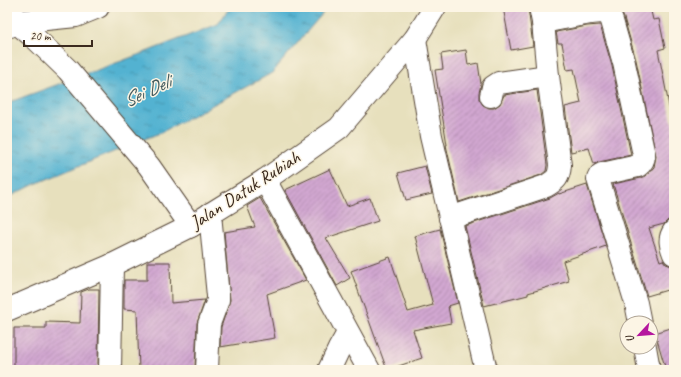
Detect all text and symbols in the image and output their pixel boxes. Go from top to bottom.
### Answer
scale bar [24,22,92,48]
text: 20 m [30,28,52,44]
water label: Sei Deli [119,67,180,113]
street label: Jalan Datuk Rubiah [185,145,305,235]
north arrow [619,315,659,355]
text: U [621,332,637,345]

